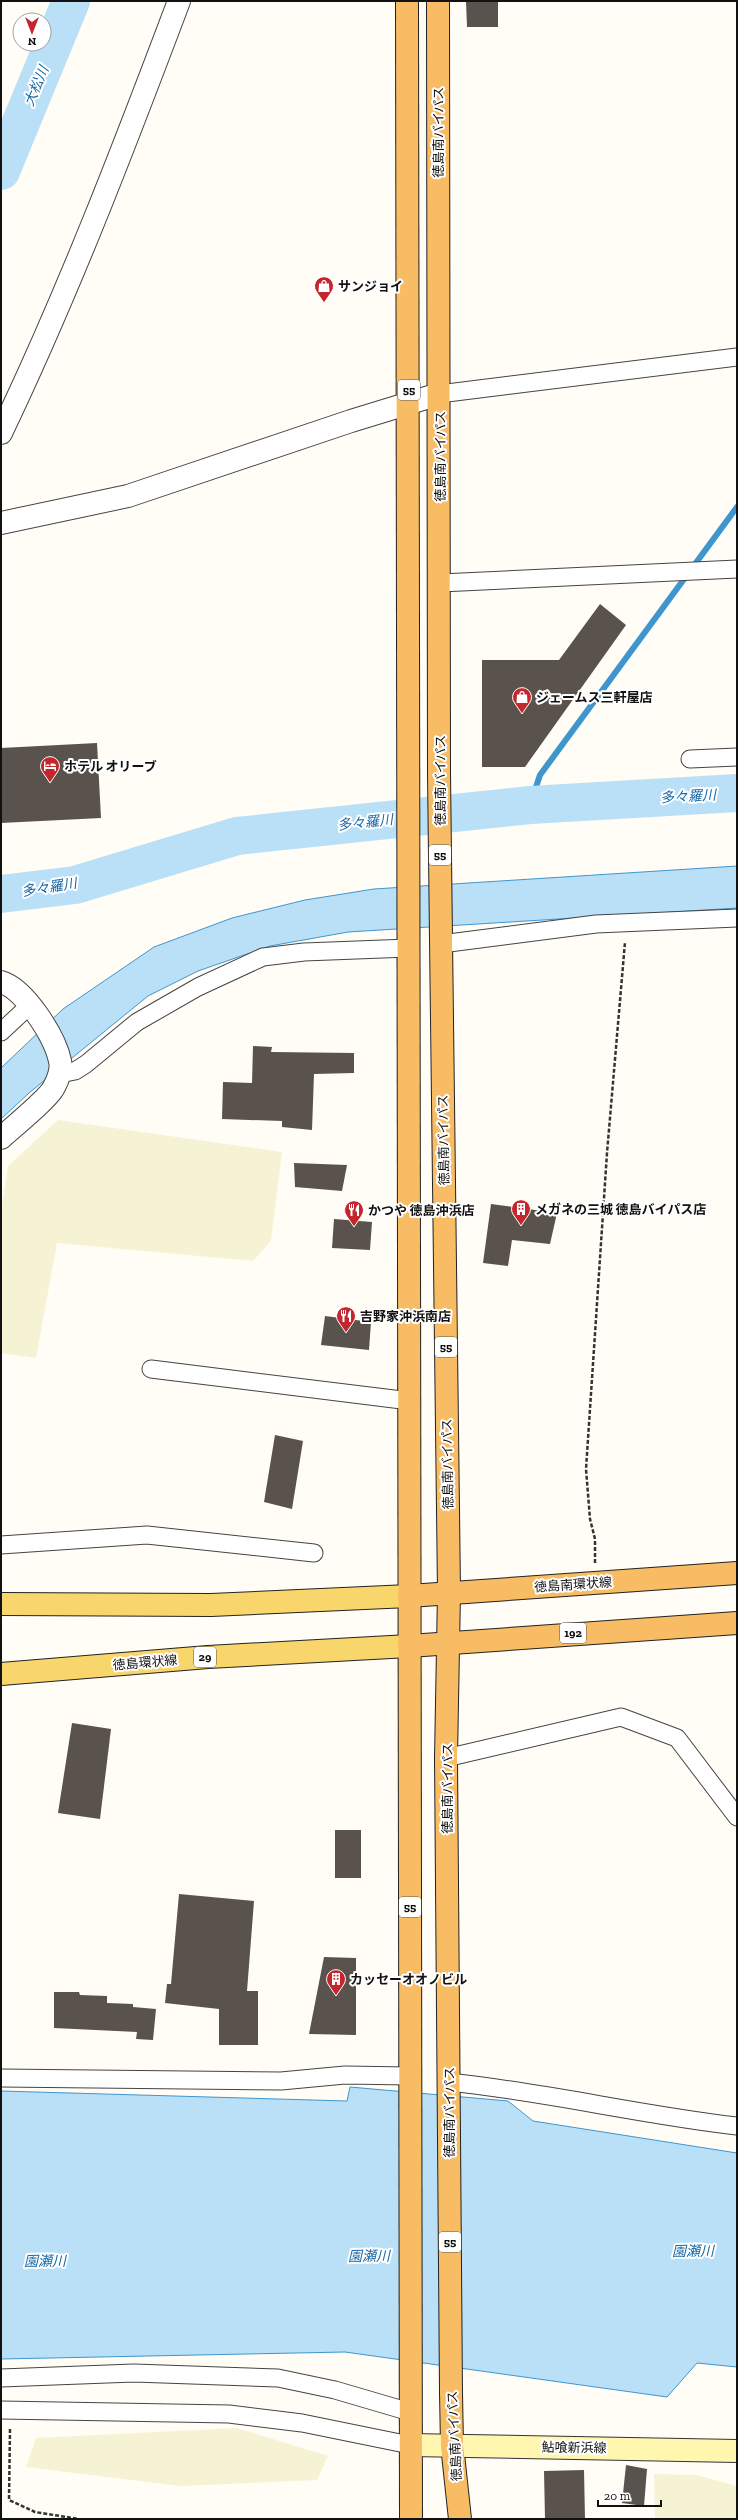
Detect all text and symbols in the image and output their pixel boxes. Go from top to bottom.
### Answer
north arrow [12,12,52,52]
text: N [27,35,36,48]
water label: 大松川 [20,62,53,109]
street label: 徳島南バイパス [431,87,446,177]
shop icon: サンジョイ [313,275,335,303]
place label: サンジョイ [338,279,403,294]
road number: 55 [398,380,420,400]
street label: 徳島南バイパス [433,411,448,501]
shop icon: ジェームス三軒屋店 [511,686,533,714]
place label: ジェームス三軒屋店 [536,690,653,705]
street label: 徳島南バイパス [433,735,448,825]
hotel icon: ホテル オリーブ [39,755,61,783]
place label: ホテル オリーブ [64,759,157,774]
water label: 多々羅川 [660,786,718,806]
water label: 多々羅川 [336,811,396,834]
road number: 55 [429,845,451,865]
water label: 多々羅川 [20,874,80,900]
street label: 徳島南バイパス [435,1094,452,1185]
building icon: メガネの三城 徳島バイパス店 [510,1198,532,1226]
restaurant icon: かつや 徳島沖浜店 [343,1199,365,1227]
place label: メガネの三城 徳島バイパス店 [535,1202,706,1217]
place label: かつや 徳島沖浜店 [368,1203,474,1218]
restaurant icon: 吉野家沖浜南店 [335,1305,357,1333]
place label: 吉野家沖浜南店 [360,1309,451,1324]
road number: 55 [435,1337,457,1357]
street label: 徳島南バイパス [439,1418,456,1509]
street label: 徳島南環状線 [534,1574,612,1595]
road number: 192 [560,1623,586,1643]
road number: 29 [194,1647,216,1667]
street label: 徳島環状線 [112,1652,178,1673]
street label: 徳島南バイパス [440,1743,455,1833]
road number: 55 [399,1897,421,1917]
building icon: カッセーオオノビル [325,1968,347,1996]
place label: カッセーオオノビル [350,1972,467,1987]
street label: 徳島南バイパス [442,2067,457,2157]
road number: 55 [439,2232,461,2252]
water label: 園瀬川 [672,2243,716,2260]
water label: 園瀬川 [348,2248,392,2265]
water label: 園瀬川 [24,2253,68,2270]
street label: 徳島南バイパス [445,2390,464,2482]
street label: 鮎喰新浜線 [541,2439,607,2456]
scale bar [598,2482,661,2508]
text: 20 m [604,2489,631,2503]

